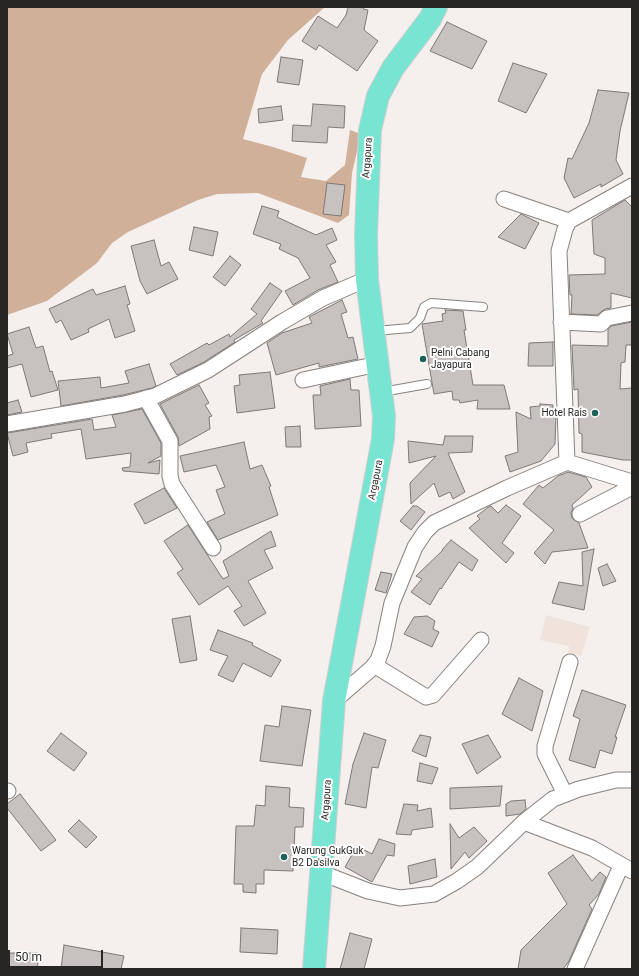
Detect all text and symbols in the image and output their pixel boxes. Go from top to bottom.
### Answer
street label: Argapura [361,137,375,179]
place label: Pelni Cabang Jayapura [431,347,490,370]
marker: Pelni Cabang Jayapura [418,354,428,364]
place label: Hotel Rais [541,407,587,419]
marker: Hotel Rais [590,408,600,418]
street label: Argapura [366,459,386,501]
street label: Argapura [320,779,334,821]
place label: Warung GukGuk B2 Da'silva [292,845,363,868]
marker: Warung GukGuk B2 Da'silva [279,852,289,862]
scale bar [10,942,105,968]
text: 50 m [15,950,42,964]

